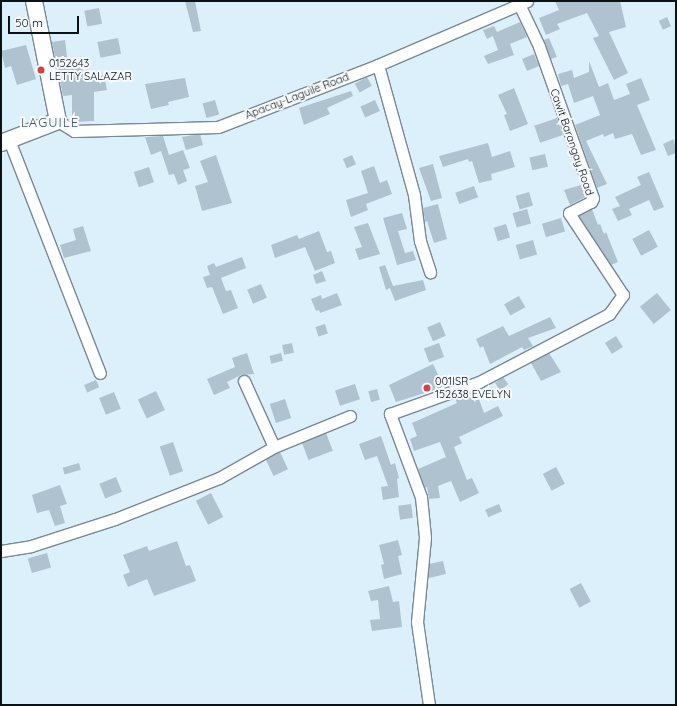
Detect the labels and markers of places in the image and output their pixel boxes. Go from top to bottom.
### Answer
place label: 0152643 LETTY SALAZAR [49,57,132,83]
marker: 0152643 LETTY SALAZAR [36,65,46,75]
place label: 001ISR 152638 EVELYN [435,375,511,401]
marker: 001ISR 152638 EVELYN [422,383,432,393]

